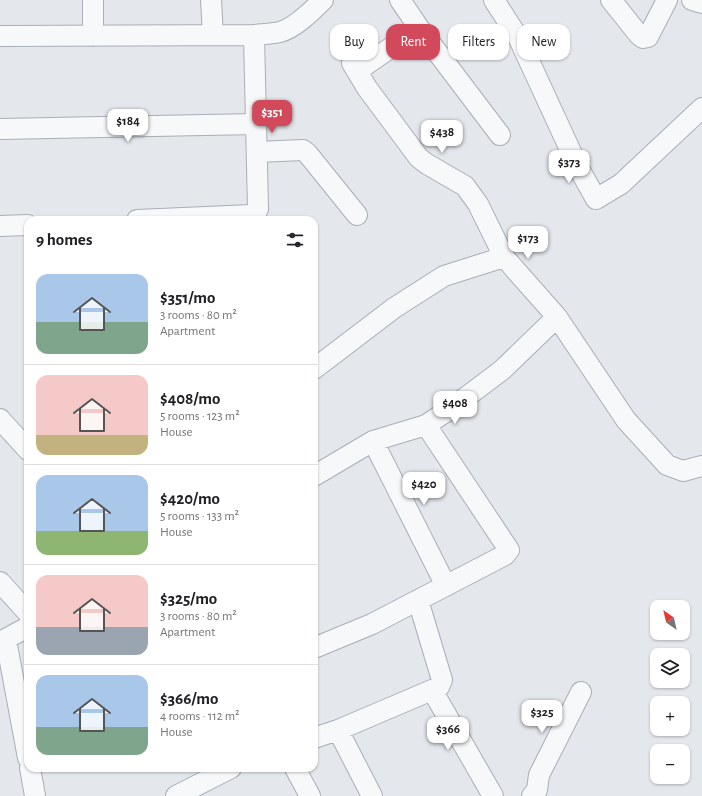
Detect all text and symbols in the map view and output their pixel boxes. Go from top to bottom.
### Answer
chip: Buy [330,24,378,60]
chip: Rent [386,24,440,60]
chip: Filters [448,24,509,60]
chip: New [517,24,570,60]
pin: $351 [248,100,296,134]
text: $351 [261,106,283,119]
pin: $184 [104,109,152,143]
text: $184 [116,115,140,128]
pin: $438 [418,120,466,154]
text: $438 [430,126,454,139]
pin: $373 [545,150,593,184]
text: $373 [558,156,580,169]
pin: $173 [504,226,552,260]
icon: filters [284,229,306,251]
text: 9 homes [36,231,92,248]
text: $173 [517,232,539,245]
text: $351/mo [160,289,215,306]
icon: home [68,290,116,338]
text: 3 rooms · 80 m² [160,309,237,322]
text: Apartment [160,325,215,338]
text: $408/mo [160,390,220,407]
icon: home [68,391,116,439]
pin: $408 [431,391,479,425]
text: $408 [442,397,468,410]
text: 5 rooms · 123 m² [160,410,240,423]
text: House [160,426,192,439]
pin: $420 [400,472,448,506]
text: $420 [411,478,437,491]
text: $420/mo [160,490,220,507]
icon: home [68,491,116,539]
text: 5 rooms · 133 m² [160,510,239,523]
text: House [160,526,192,539]
text: $325/mo [160,590,217,607]
icon: home [68,591,116,639]
north arrow [650,600,690,640]
map controls [650,600,690,784]
text: 3 rooms · 80 m² [160,610,237,623]
text: Apartment [160,626,215,639]
button: layers [650,648,690,688]
text: $366/mo [160,690,218,707]
icon: home [68,691,116,739]
button: + [650,696,690,736]
pin: $325 [518,700,566,734]
text: $325 [530,706,554,719]
text: 4 rooms · 112 m² [160,710,240,723]
pin: $366 [424,717,472,751]
text: $366 [436,723,460,736]
text: House [160,726,192,739]
button: − [650,744,690,784]

